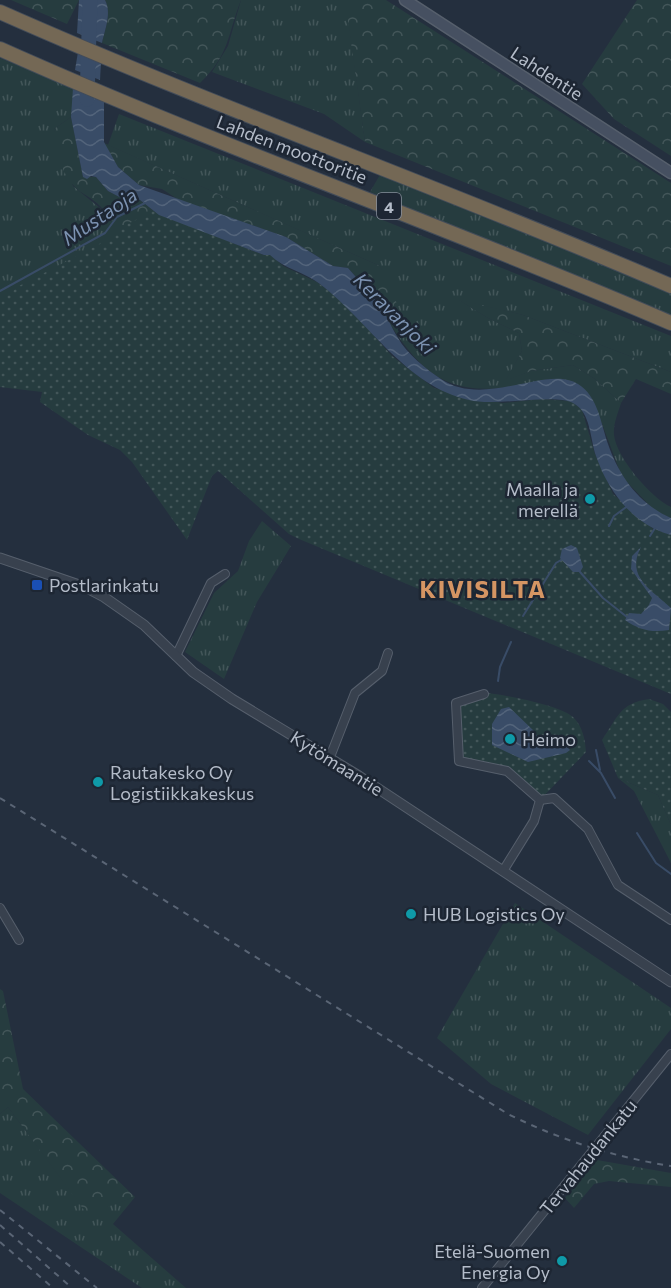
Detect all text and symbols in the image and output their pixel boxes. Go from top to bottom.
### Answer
street label: Lahdentie [507,42,587,104]
street label: Lahden moottoritie [214,110,370,188]
water label: Mustaoja [57,182,141,250]
road number: 4 [377,193,401,219]
water label: Keravanjoki [349,267,442,360]
place label: Maalla ja merellä [506,478,578,521]
marker: Maalla ja merellä [583,492,597,506]
place label: Postlarinkatu [49,574,159,596]
district label: KIVISILTA [420,574,546,603]
marker: Postlarinkatu [30,578,44,592]
street label: Kytömaantie [287,726,387,800]
place label: Heimo [522,728,576,750]
marker: Heimo [503,732,517,746]
place label: Rautakesko Oy Logistiikkakeskus [110,761,254,804]
marker: Rautakesko Oy Logistiikkakeskus [91,775,105,789]
place label: HUB Logistics Oy [423,903,565,925]
marker: HUB Logistics Oy [404,907,418,921]
street label: Tervahaudankatu [535,1095,641,1219]
place label: Etelä-Suomen Energia Oy [434,1240,550,1283]
marker: Etelä-Suomen Energia Oy [555,1254,569,1268]

